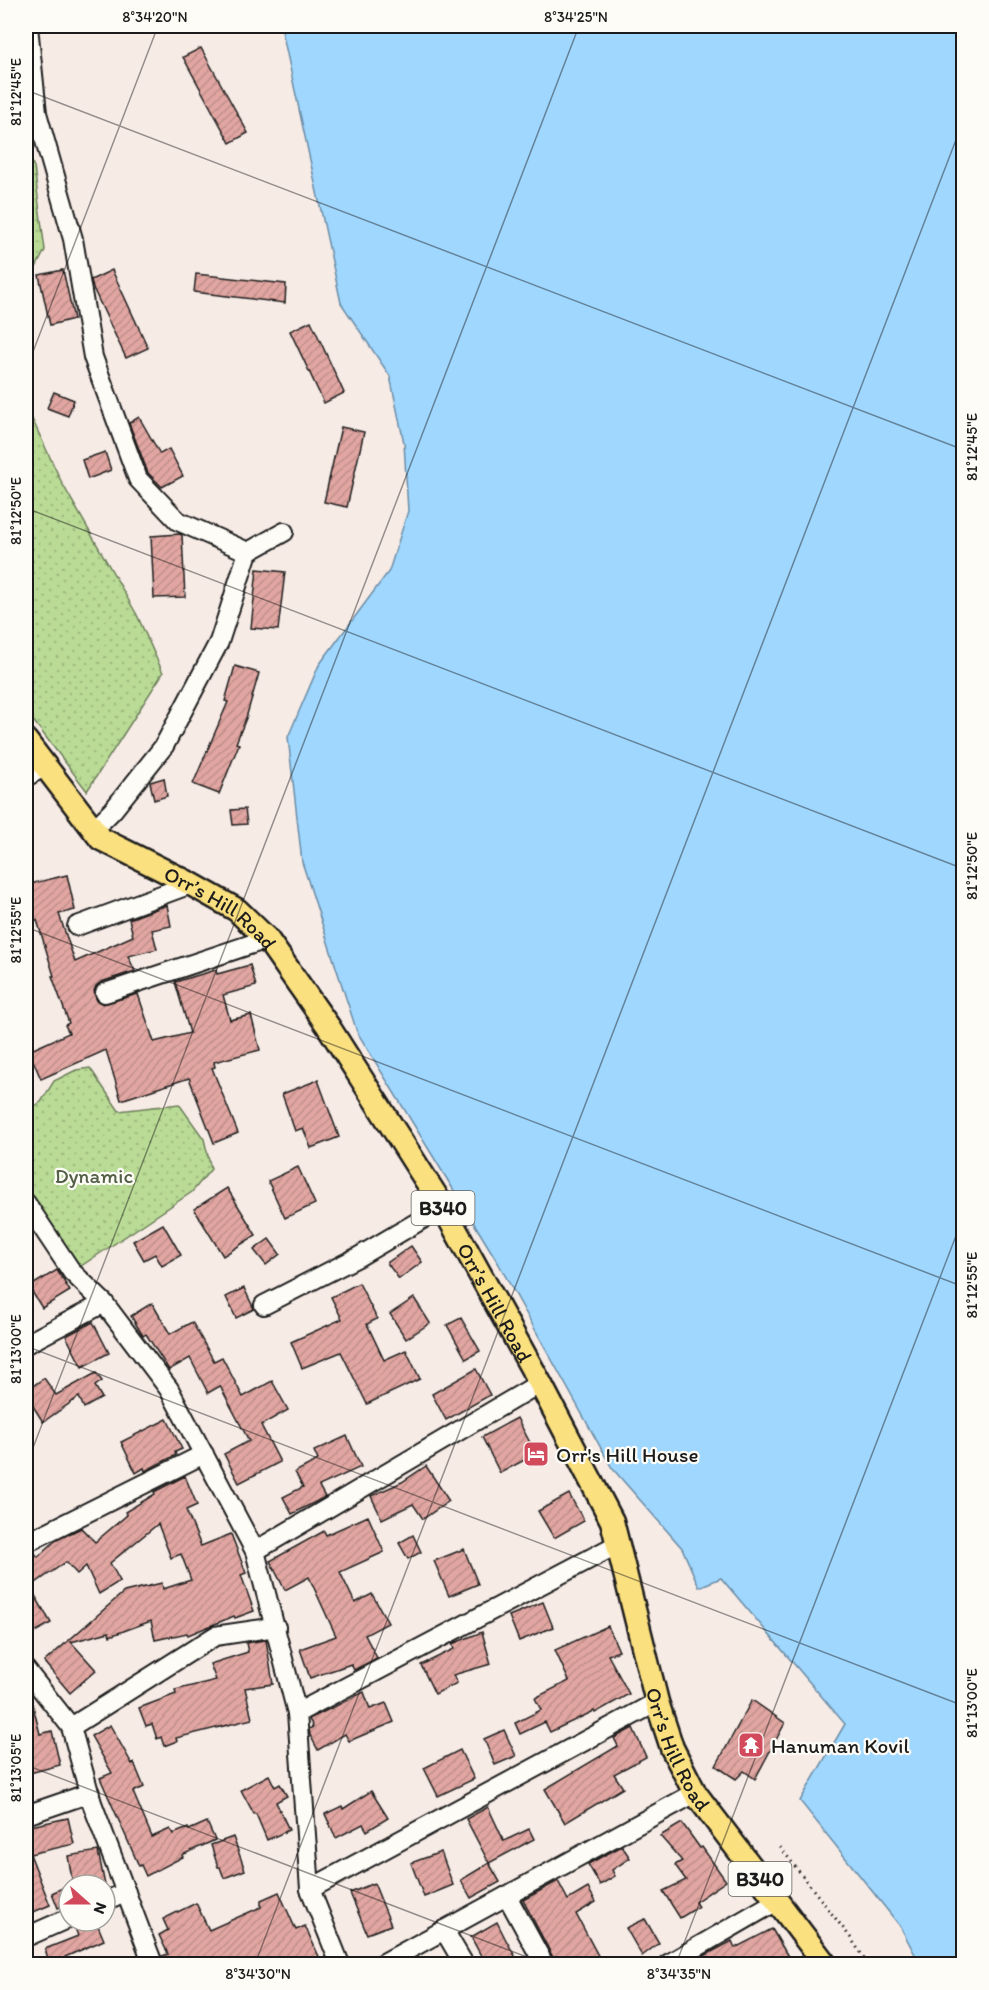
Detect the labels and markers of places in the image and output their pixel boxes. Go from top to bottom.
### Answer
hotel icon: Orr's Hill House [521,1439,551,1469]
place label: Orr's Hill House [556,1442,698,1467]
temple icon: Hanuman Kovil [736,1730,766,1760]
place label: Hanuman Kovil [771,1733,909,1758]

